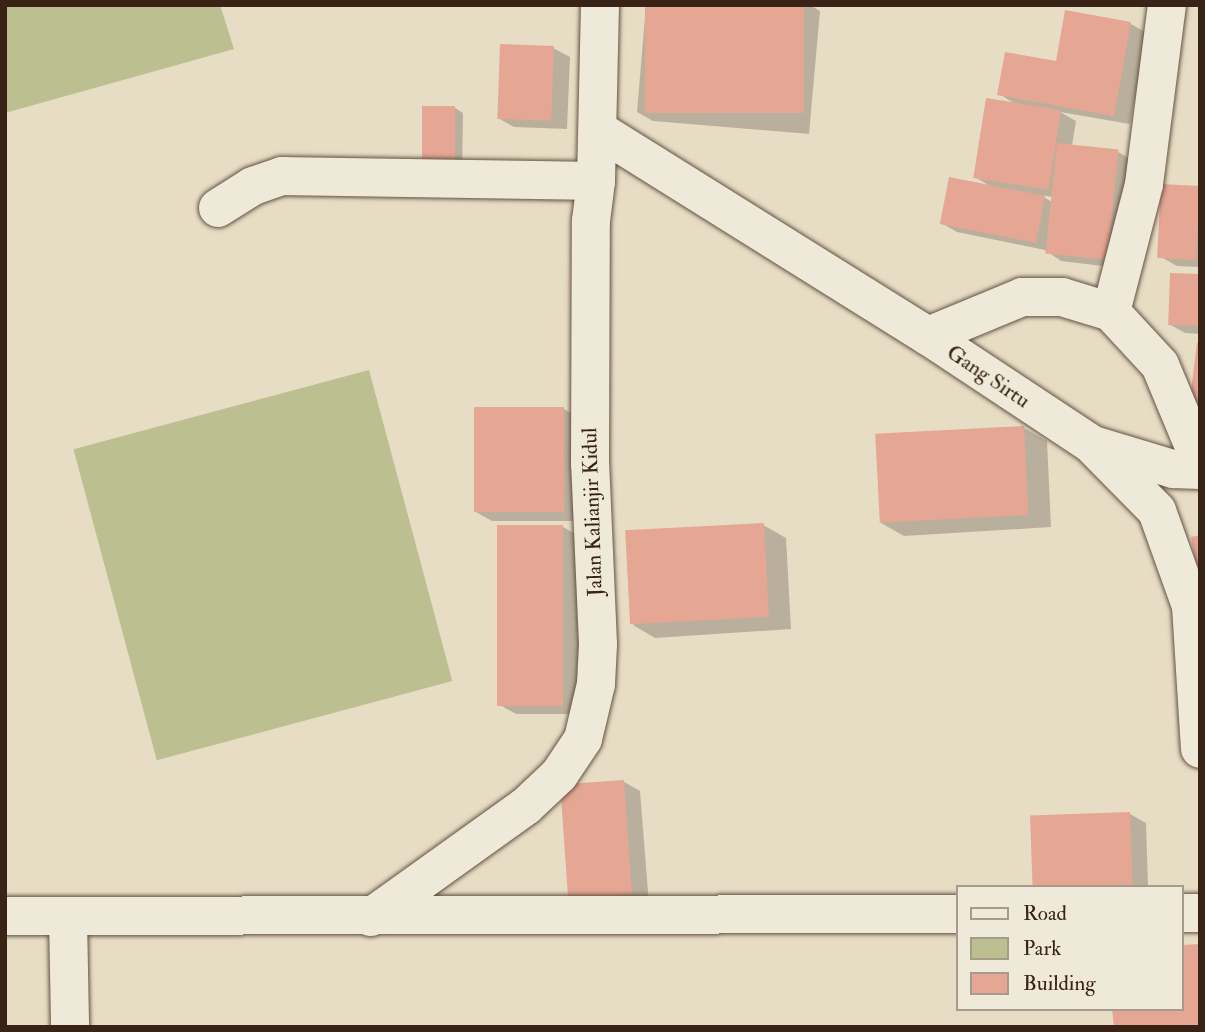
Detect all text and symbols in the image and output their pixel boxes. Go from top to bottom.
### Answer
street label: Gang Sirtu [942,340,1034,414]
street label: Jalan Kalianjir Kidul [577,427,609,597]
legend [956,885,1184,1011]
text: Road [1023,900,1067,927]
text: Park [1023,935,1061,962]
text: Building [1023,970,1096,997]

